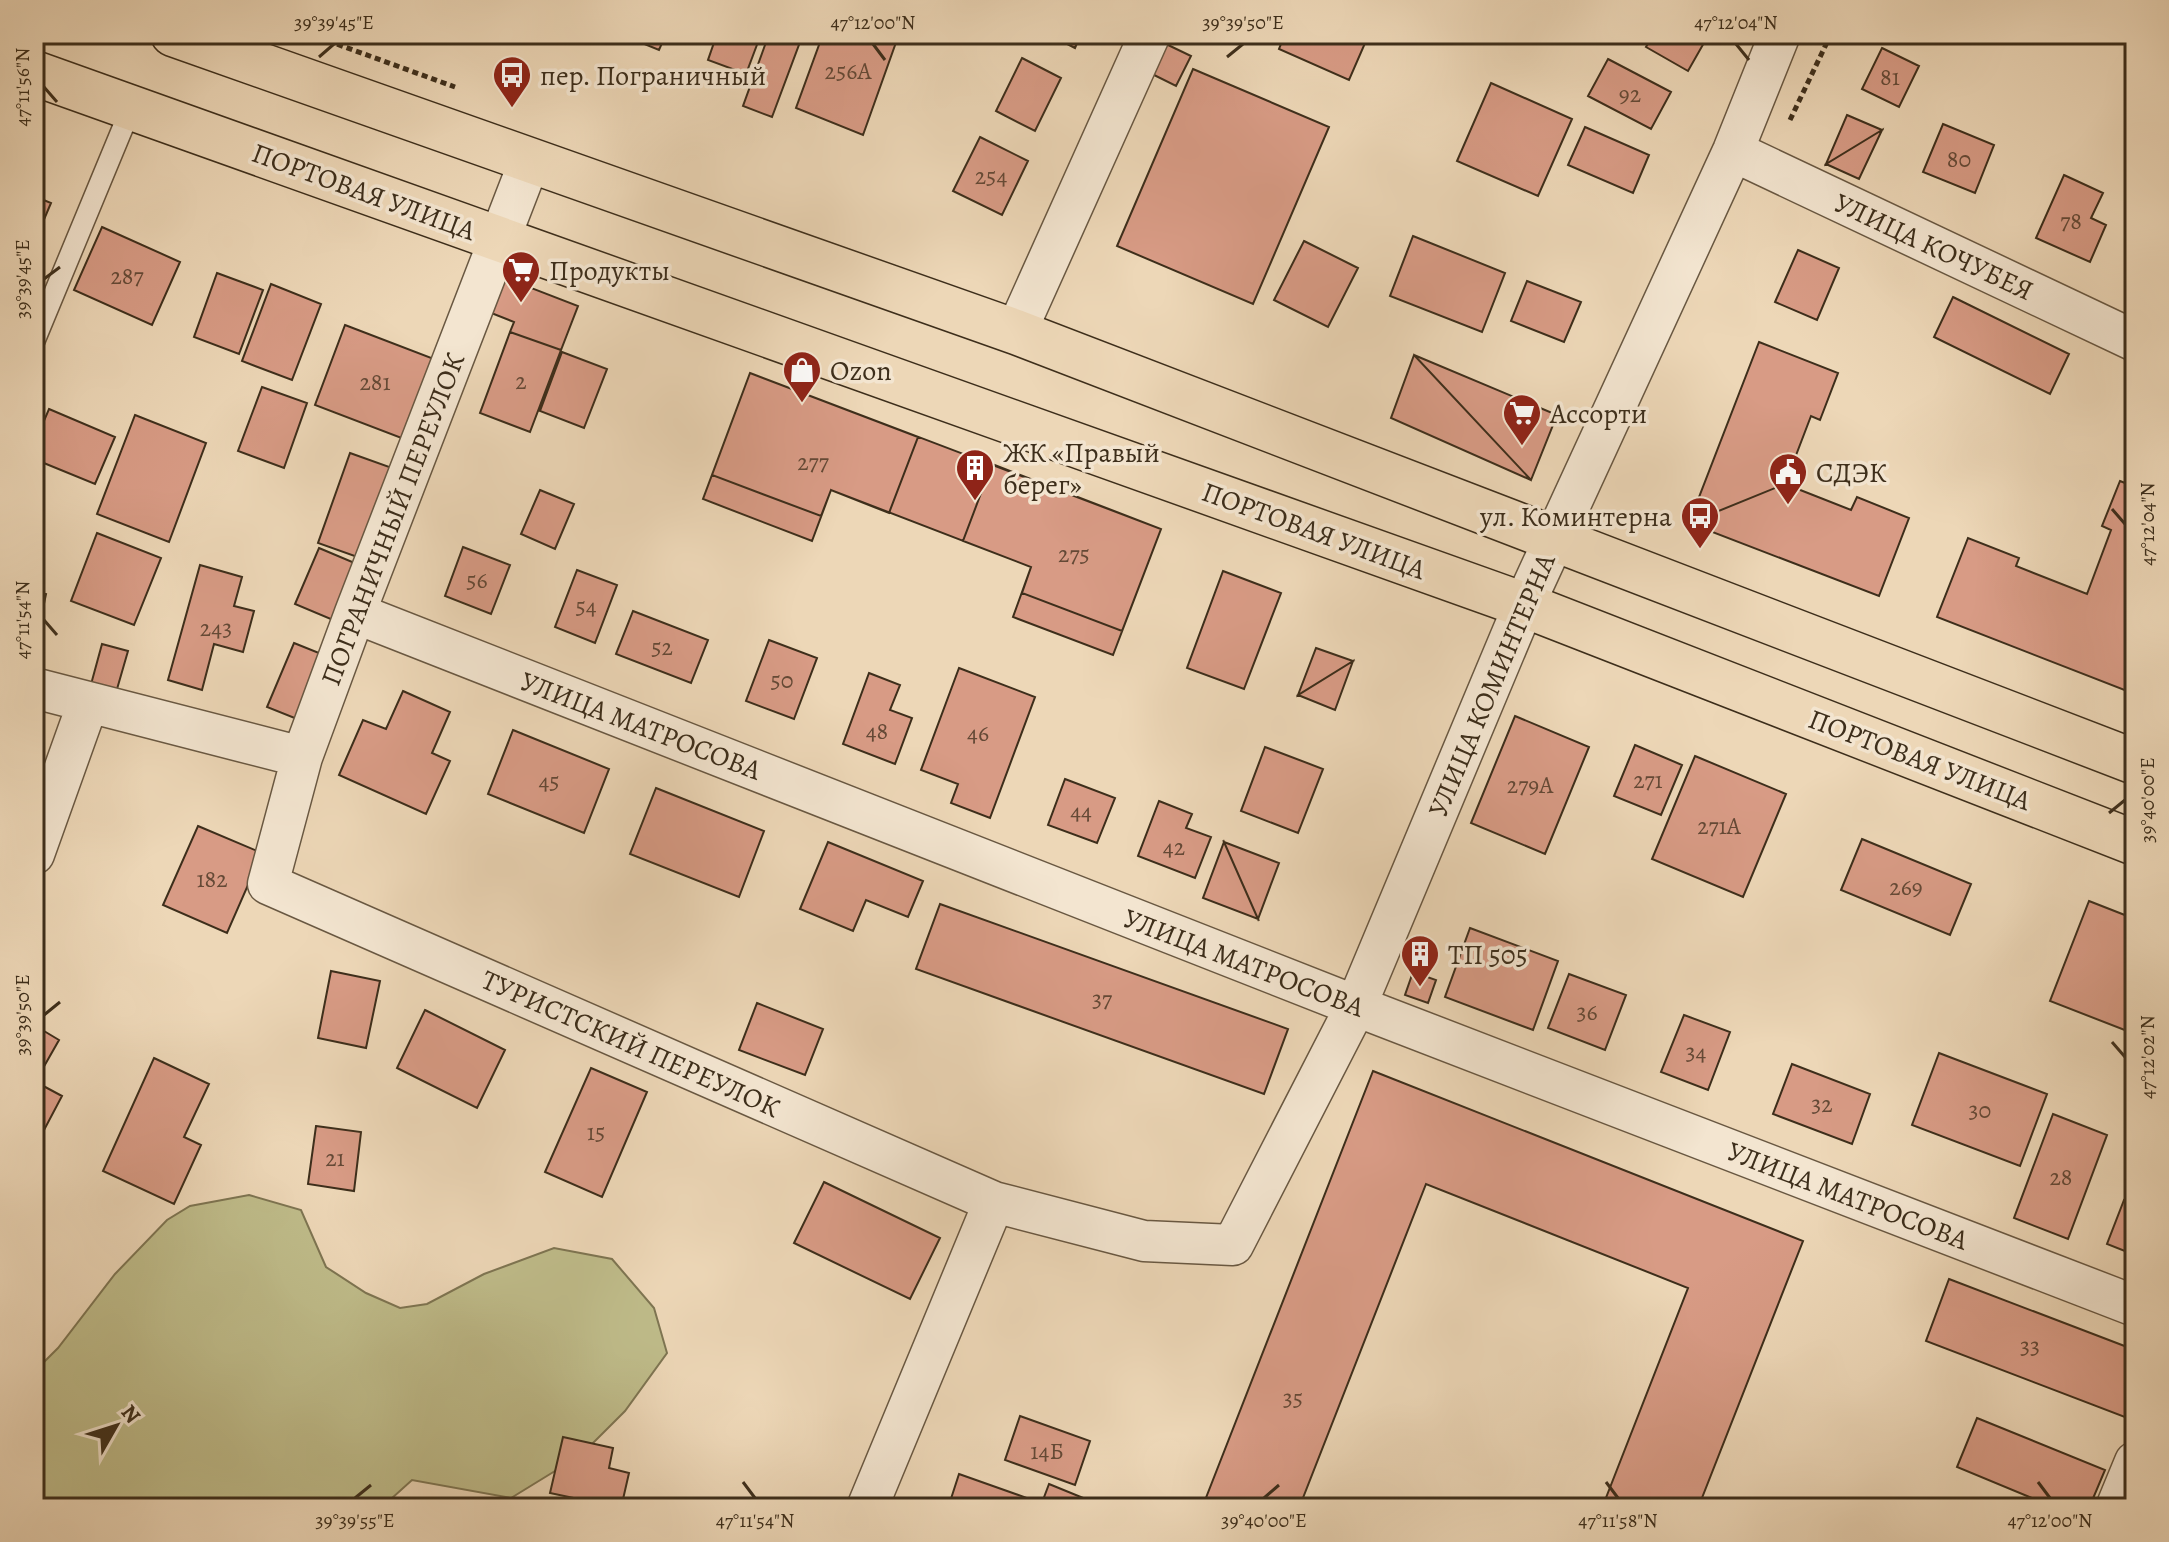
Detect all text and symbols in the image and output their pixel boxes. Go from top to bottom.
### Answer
text: 39°39'45"E [294,9,374,36]
text: 47°12'00"N [830,9,916,36]
text: 39°39'50"E [1202,9,1284,36]
text: 47°12'04"N [1694,9,1778,36]
text: 47°11'56"N [9,48,36,126]
bus stop icon: пер. Пограничный [491,54,533,109]
house number: 256А [825,55,872,87]
place label: пер. Пограничный [540,57,766,95]
house number: 81 [1880,61,1900,93]
house number: 92 [1619,78,1641,110]
street label: ПОРТОВАЯ УЛИЦА [247,134,481,250]
house number: 80 [1947,143,1971,175]
house number: 254 [975,160,1007,192]
street label: УЛИЦА КОЧУБЕЯ [1828,184,2039,310]
house number: 78 [2060,205,2082,237]
text: 39°39'45"E [9,239,36,319]
supermarket icon: Продукты [500,249,542,304]
place label: Продукты [549,252,670,290]
house number: 287 [110,260,144,292]
street label: ПОГРАНИЧНЫЙ ПЕРЕУЛОК [312,347,474,691]
shop icon: Ozon [781,349,823,404]
place label: Ozon [830,352,892,390]
house number: 2 [515,365,527,397]
house number: 281 [359,366,391,398]
supermarket icon: Ассорти [1501,392,1543,447]
place label: Ассорти [1549,395,1647,433]
place label: ЖК «Правый берег» [1003,434,1160,504]
house number: 277 [797,446,830,478]
building icon: ЖК «Правый берег» [954,447,996,502]
public building icon: СДЭК [1767,451,1809,506]
place label: СДЭК [1816,454,1887,492]
street label: ПОРТОВАЯ УЛИЦА [1197,473,1431,589]
text: 47°12'04"N [2134,482,2161,566]
bus stop icon: ул. Коминтерна [1679,495,1721,550]
place label: ул. Коминтерна [1479,498,1672,536]
house number: 275 [1058,538,1090,570]
street label: УЛИЦА КОМИНТЕРНА [1419,547,1565,823]
house number: 56 [466,564,488,596]
text: 47°11'54"N [9,581,36,659]
house number: 54 [575,590,597,622]
house number: 243 [200,612,232,644]
house number: 52 [651,631,673,663]
street label: УЛИЦА МАТРОСОВА [515,662,767,790]
house number: 50 [770,664,794,696]
street label: ПОРТОВАЯ УЛИЦА [1803,700,2037,820]
house number: 48 [866,715,888,747]
house number: 46 [967,717,989,749]
text: 39°40'00"E [2134,757,2161,843]
house number: 271 [1633,764,1663,796]
house number: 45 [538,765,560,797]
house number: 279А [1507,769,1554,801]
house number: 44 [1070,795,1092,827]
house number: 271А [1697,810,1742,842]
house number: 42 [1163,831,1185,863]
house number: 182 [196,863,228,895]
house number: 269 [1889,871,1923,903]
street label: УЛИЦА МАТРОСОВА [1118,899,1370,1027]
building icon: ТП 505 [1399,933,1441,988]
place label: ТП 505 [1448,936,1528,974]
street label: ТУРИСТСКИЙ ПЕРЕУЛОК [476,961,786,1127]
text: 39°39'50"E [9,974,36,1056]
house number: 37 [1092,983,1113,1015]
house number: 36 [1576,996,1598,1028]
text: 47°12'02"N [2134,1015,2161,1099]
house number: 34 [1686,1036,1707,1068]
house number: 32 [1811,1088,1833,1120]
house number: 30 [1969,1094,1991,1126]
house number: 15 [587,1116,605,1148]
street label: УЛИЦА МАТРОСОВА [1722,1132,1974,1260]
house number: 21 [325,1142,345,1174]
house number: 28 [2049,1161,2073,1193]
house number: 33 [2020,1330,2040,1362]
house number: 35 [1283,1382,1303,1414]
north arrow [76,1386,156,1466]
text: N [114,1398,147,1430]
house number: 14Б [1030,1435,1064,1467]
text: 39°39'55"E [315,1507,395,1534]
text: 47°11'54"N [716,1507,794,1534]
text: 39°40'00"E [1221,1507,1307,1534]
text: 47°11'58"N [1578,1507,1658,1534]
text: 47°12'00"N [2007,1507,2093,1534]

